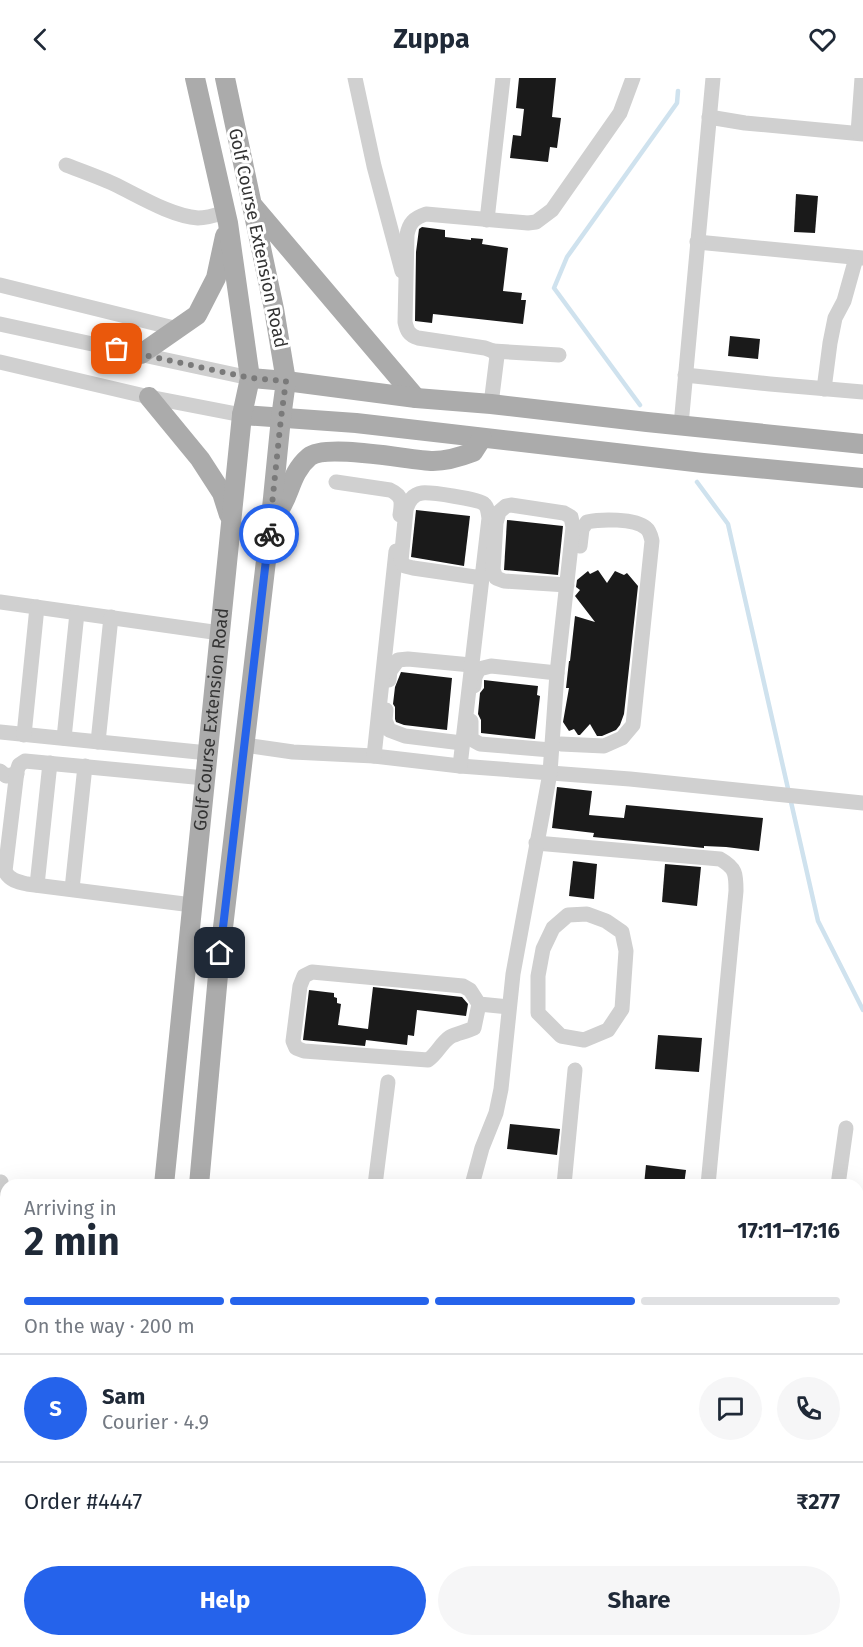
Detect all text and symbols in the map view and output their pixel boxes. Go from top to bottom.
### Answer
icon: back [24,23,57,56]
text: Zuppa [393,23,470,55]
icon: heart [806,23,839,56]
street label: Golf Course Extension Road [224,126,292,350]
pin [91,323,142,374]
icon: bag [100,332,133,365]
courier [239,504,299,564]
icon: bike [253,518,286,551]
street label: Golf Course Extension Road [189,607,233,832]
pin [194,927,245,978]
icon: home [203,936,236,969]
text: Arriving in [24,1196,117,1220]
text: 17:11–17:16 [737,1217,840,1244]
text: 2 min [24,1219,120,1265]
text: On the way · 200 m [24,1314,195,1338]
button: chat [699,1377,762,1440]
button: phone [777,1377,840,1440]
text: Sam [102,1383,145,1410]
text: S [49,1395,62,1422]
text: Courier · 4.9 [102,1410,209,1434]
text: Order #4447 [24,1488,142,1515]
text: ₹277 [796,1488,840,1515]
button: Help [24,1566,426,1635]
button: Share [438,1566,840,1635]

